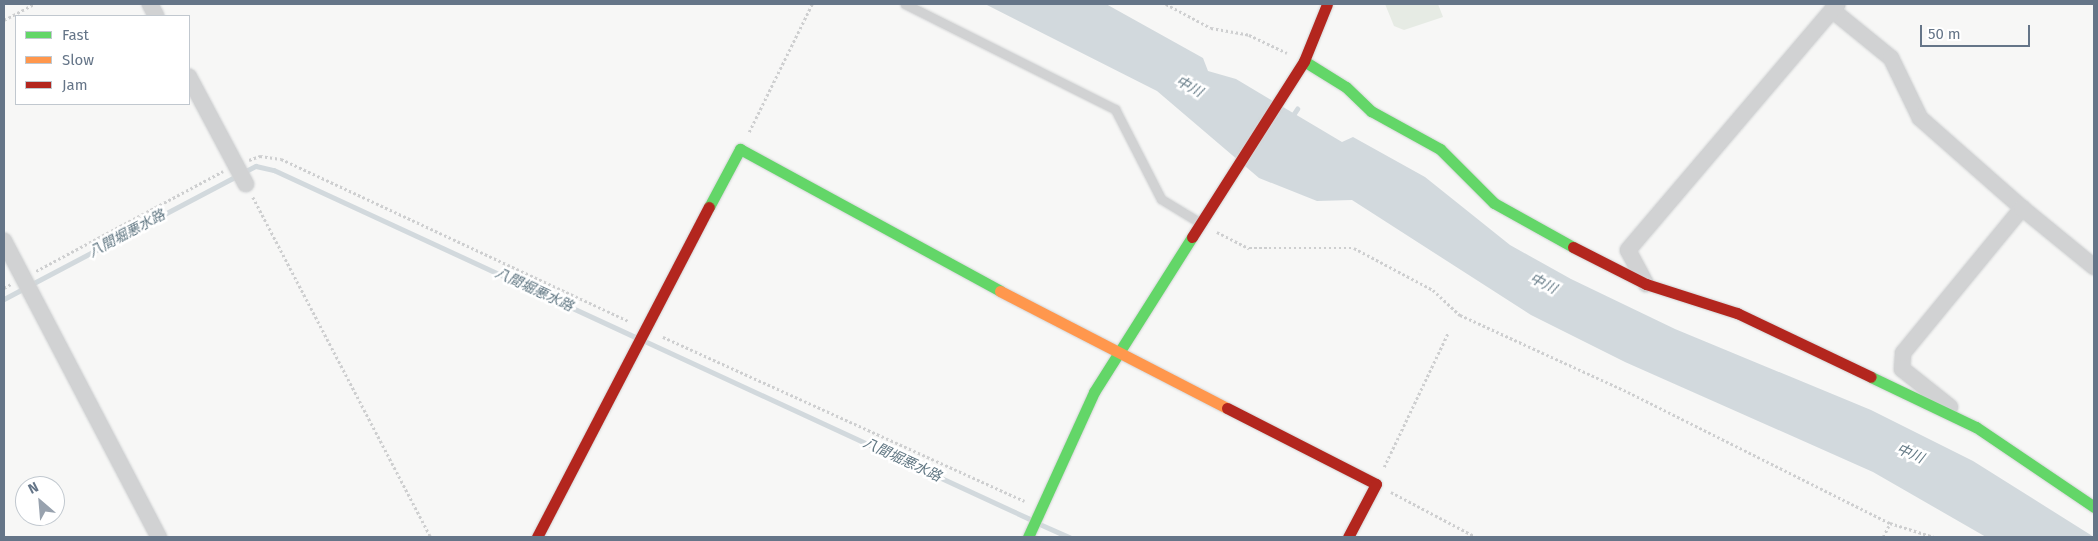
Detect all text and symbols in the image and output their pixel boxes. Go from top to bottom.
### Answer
legend [15,15,190,105]
scale bar [1923,15,2033,47]
text: 50 m [1928,25,1961,43]
text: Fast [62,26,89,44]
text: Slow [62,51,94,69]
water label: 中川 [1173,73,1205,101]
text: Jam [62,76,88,94]
water label: 八間堀悪水路 [86,207,168,261]
water label: 八間堀悪水路 [492,265,576,315]
water label: 中川 [1527,270,1559,298]
water label: 八間堀悪水路 [860,435,944,485]
water label: 中川 [1894,441,1926,467]
north arrow [15,476,65,526]
text: N [25,478,41,498]

